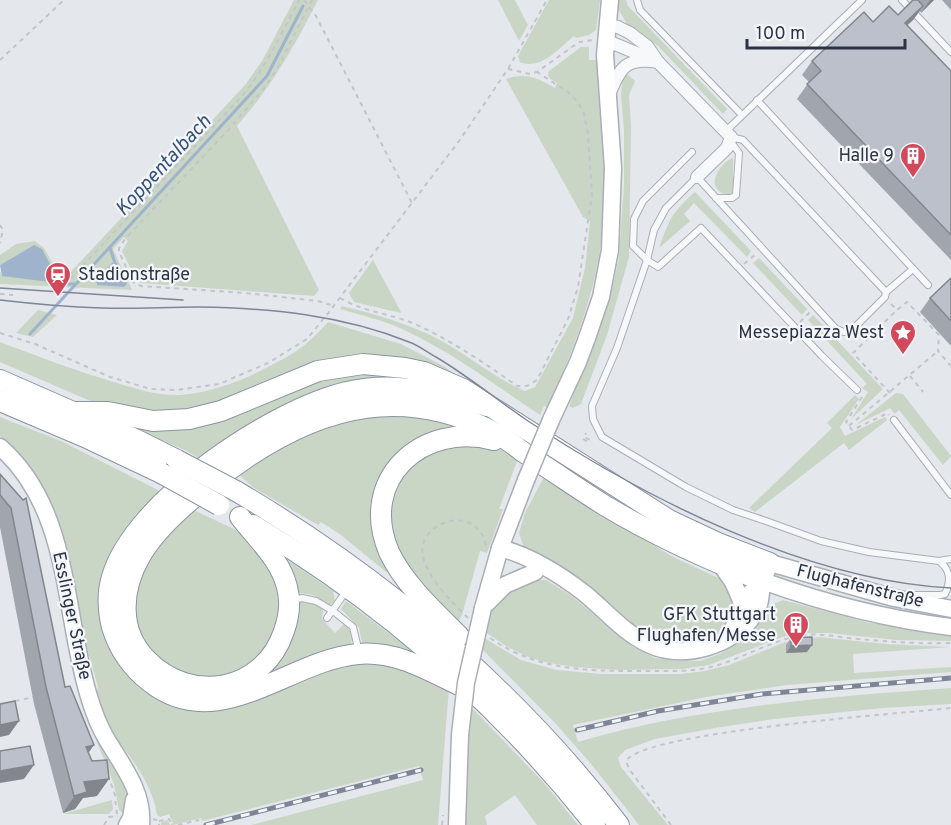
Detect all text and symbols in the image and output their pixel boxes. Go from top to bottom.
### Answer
scale bar [747,12,904,50]
text: 100 m [756,23,805,46]
water label: Koppentalbach [110,110,218,222]
building icon: Halle 9 [898,141,928,179]
place label: Halle 9 [838,145,894,168]
station icon: Stadionstraße [43,260,73,298]
place label: Stadionstraße [78,264,190,287]
place icon: Messepiazza West [888,318,918,356]
place label: Messepiazza West [738,322,884,345]
street label: Esslinger Straße [46,550,96,682]
street label: Flughafenstraße [794,560,926,614]
place label: GFK Stuttgart Flughafen/Messe [637,604,776,648]
building icon: GFK Stuttgart Flughafen/Messe [781,610,811,648]

